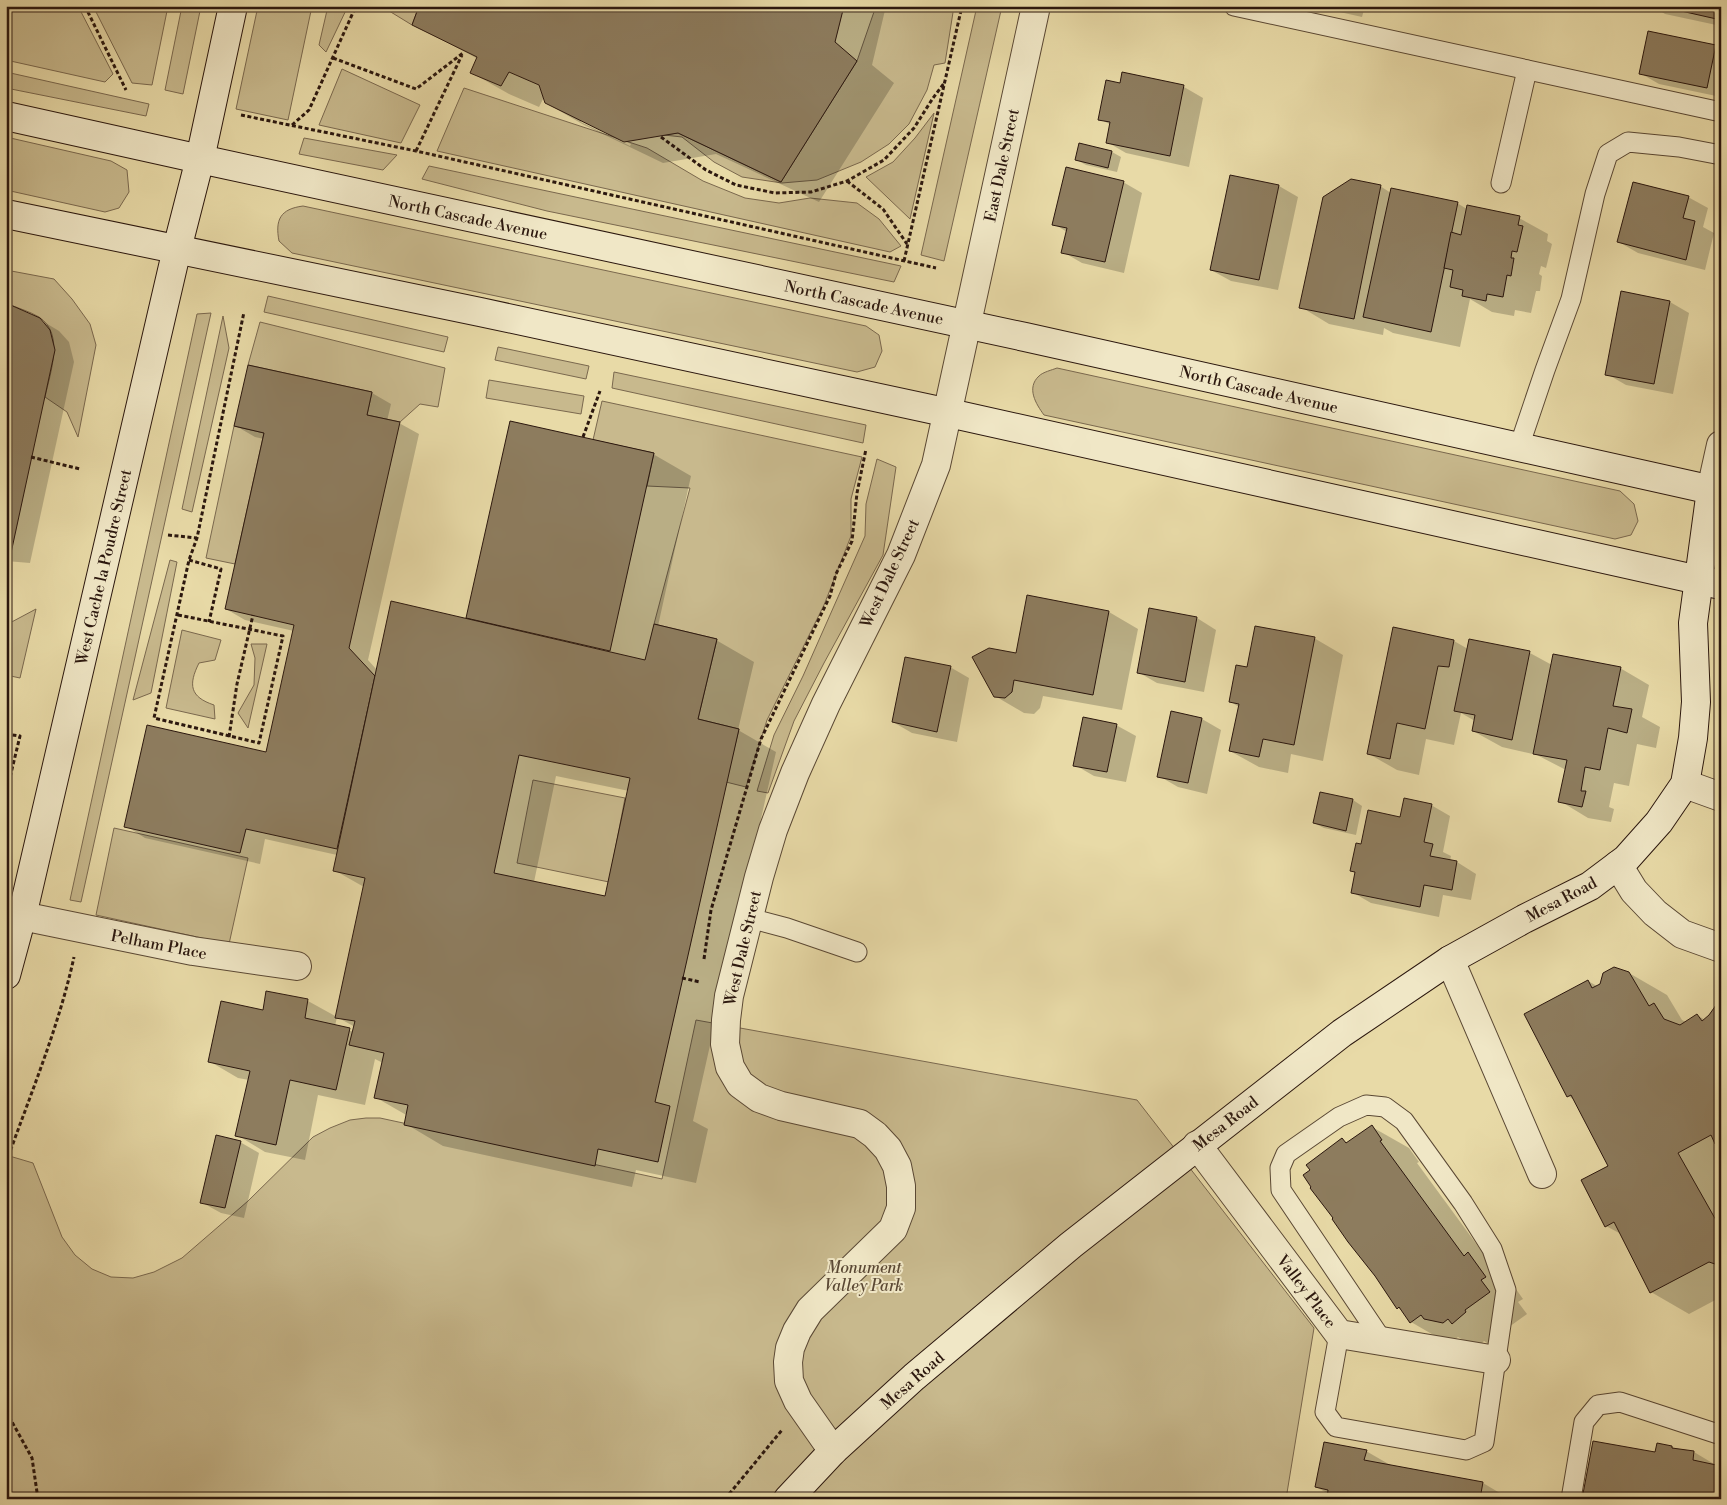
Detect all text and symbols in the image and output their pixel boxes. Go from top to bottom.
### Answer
street label: East Dale Street [980,106,1024,224]
street label: North Cascade Avenue [386,191,549,245]
street label: North Cascade Avenue [782,276,945,330]
street label: North Cascade Avenue [1177,362,1340,418]
street label: West Cache la Poudre Street [71,467,136,668]
street label: West Dale Street [856,516,924,632]
street label: Mesa Road [1522,873,1600,927]
street label: West Dale Street [720,888,766,1009]
street label: Pelham Place [109,926,209,964]
street label: Mesa Road [1189,1092,1262,1156]
street label: Valley Place [1272,1250,1340,1332]
park label: Monument Valley Park [824,1258,904,1296]
street label: Mesa Road [877,1348,949,1414]

